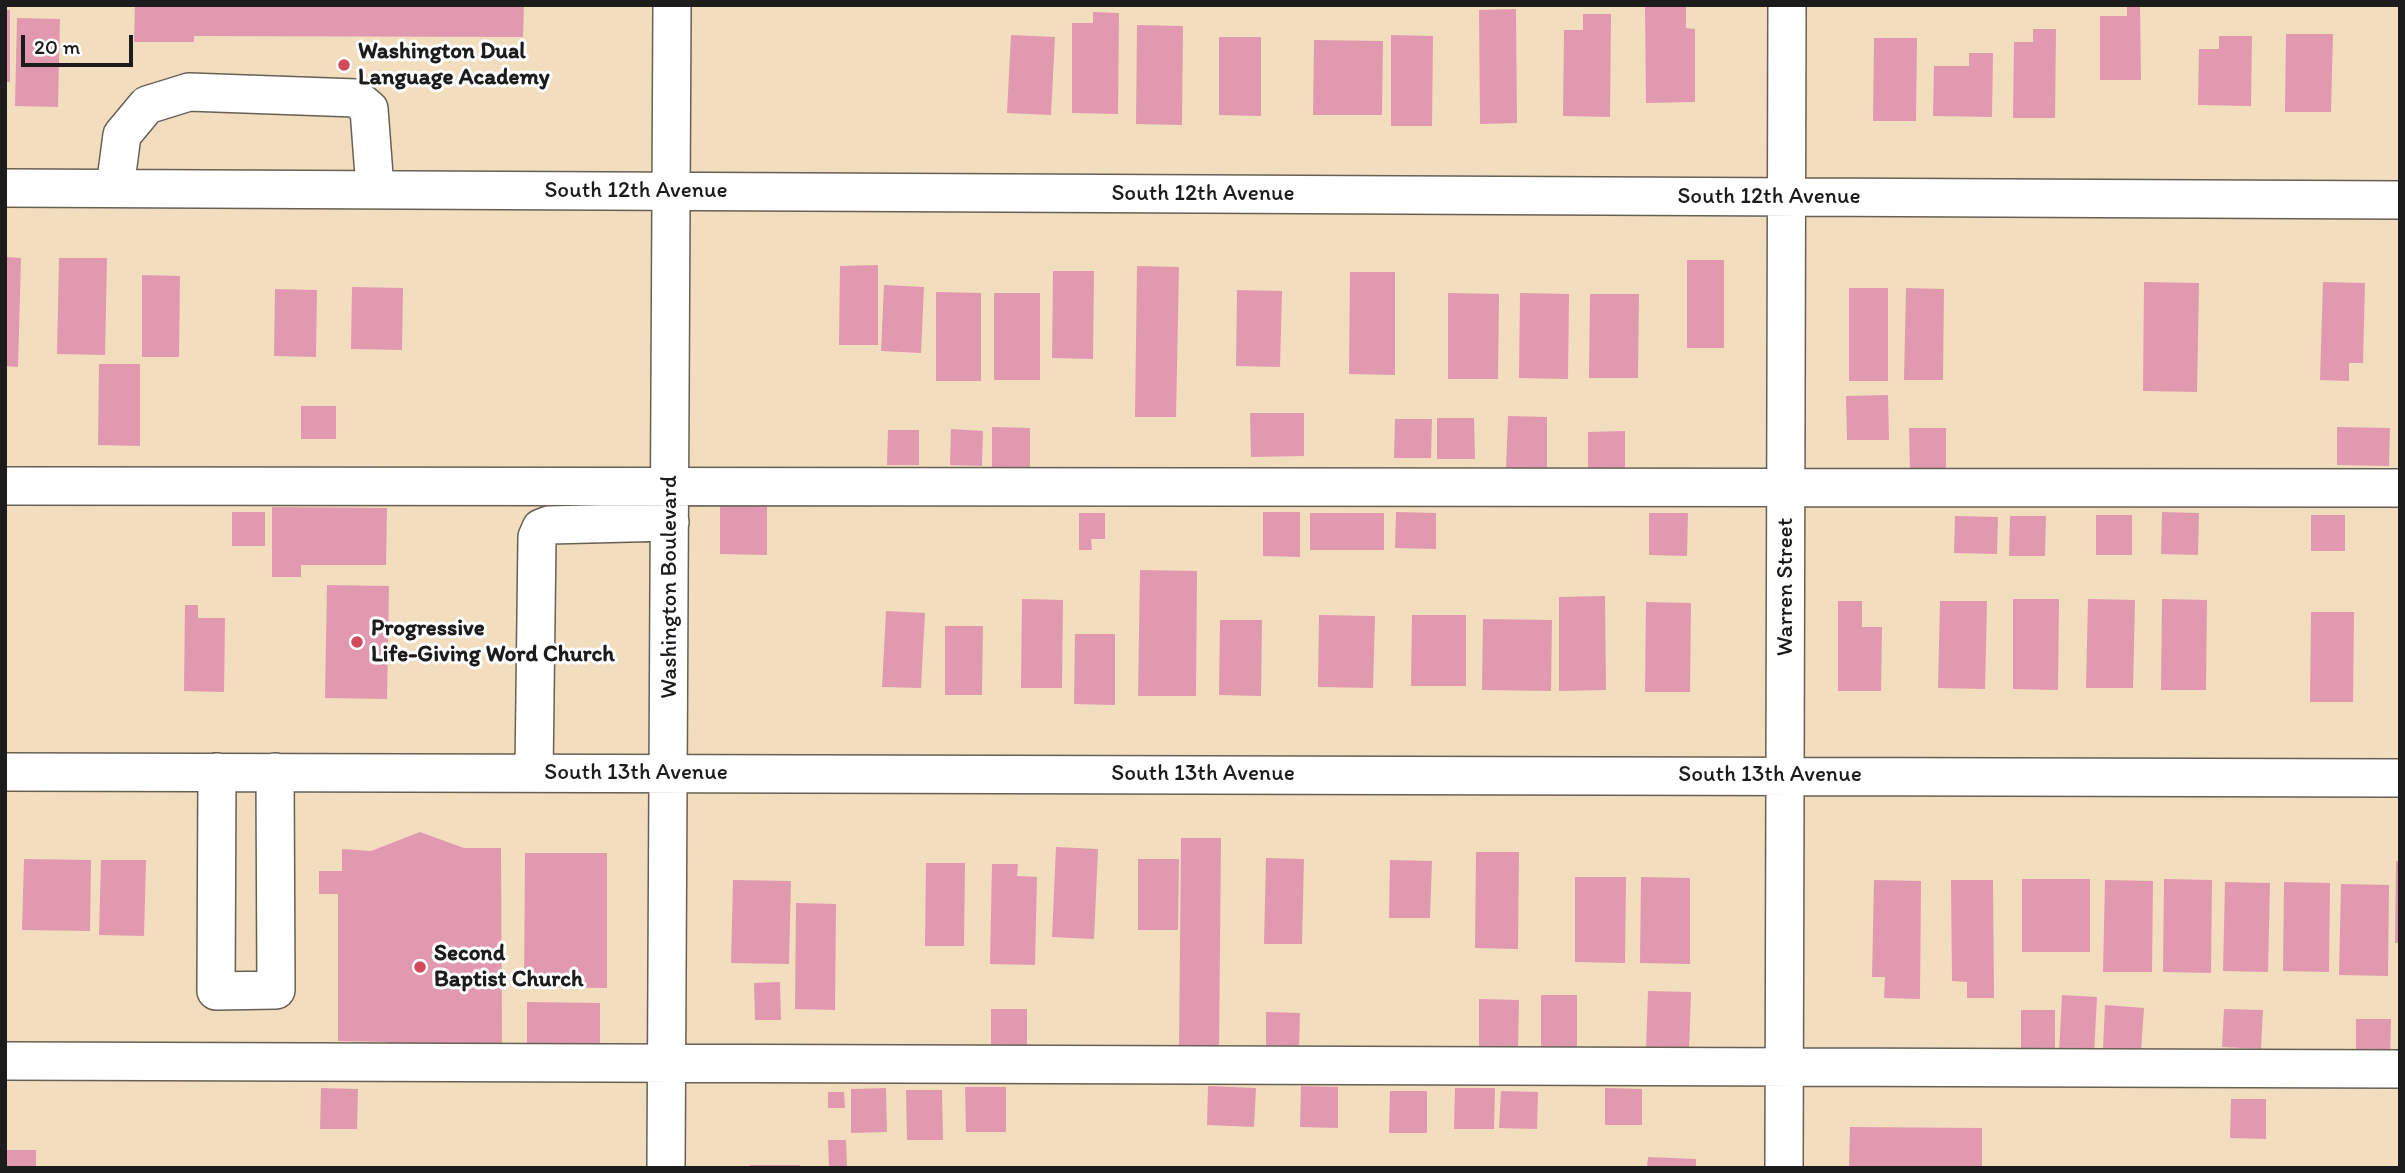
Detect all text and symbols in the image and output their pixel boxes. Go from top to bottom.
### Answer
scale bar [24,21,136,65]
text: 20 m [34,34,80,59]
place label: Washington Dual Language Academy [358,38,550,92]
marker: Washington Dual Language Academy [336,57,352,73]
street label: South 12th Avenue [544,177,728,205]
street label: South 12th Avenue [1111,180,1295,208]
street label: South 12th Avenue [1677,183,1861,211]
street label: Washington Boulevard [656,475,684,699]
street label: Warren Street [1772,518,1800,656]
place label: Progressive Life-Giving Word Church [371,615,615,669]
marker: Progressive Life-Giving Word Church [349,634,365,650]
street label: South 13th Avenue [544,759,728,787]
street label: South 13th Avenue [1111,760,1295,788]
street label: South 13th Avenue [1678,761,1862,789]
place label: Second Baptist Church [434,940,583,994]
marker: Second Baptist Church [412,959,428,975]

